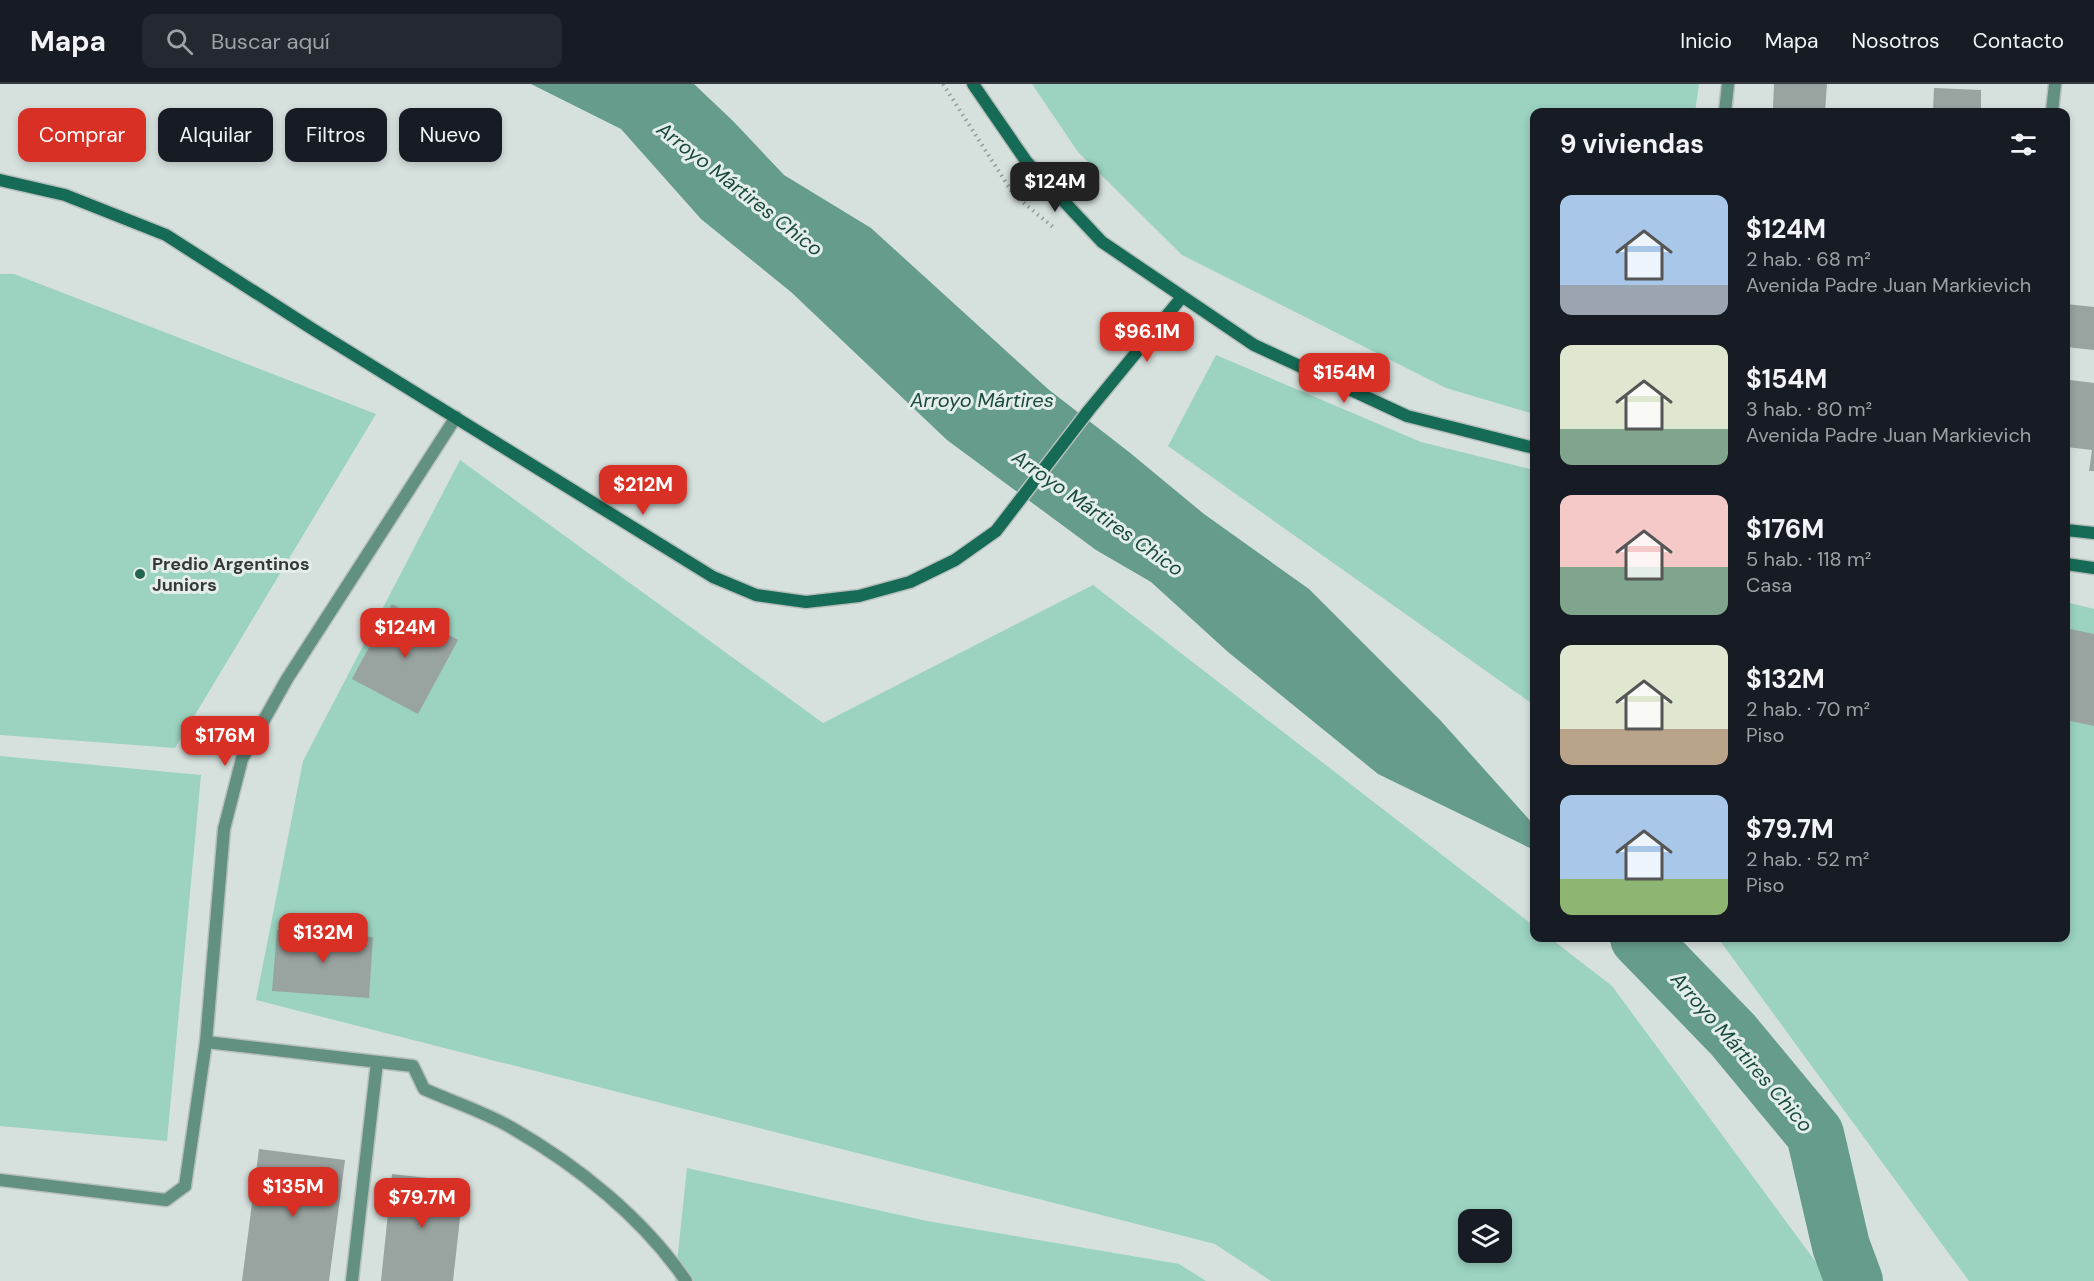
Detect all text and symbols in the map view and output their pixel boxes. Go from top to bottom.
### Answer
search box [142,14,562,68]
text: Mapa [30,23,106,60]
icon: search [163,25,196,58]
text: Buscar aquí [211,27,330,56]
text: Inicio [1680,27,1732,55]
text: Mapa [1765,27,1819,55]
text: Nosotros [1852,27,1940,55]
text: Contacto [1973,27,2064,55]
chip: Comprar [18,108,146,162]
chip: Alquilar [158,108,273,162]
chip: Filtros [285,108,387,162]
chip: Nuevo [399,108,502,162]
water label: Arroyo Mártires Chico [651,115,828,262]
text: 9 viviendas [1560,127,1704,161]
icon: filters [2007,128,2040,161]
pin: $124M [1013,162,1097,213]
text: $124M [1024,168,1086,194]
text: $124M [1746,212,1826,246]
icon: home [1608,219,1680,291]
text: 2 hab. · 68 m² [1746,246,1871,272]
text: Avenida Padre Juan Markievich [1746,272,2031,298]
pin: $96.1M [1098,312,1196,363]
text: $96.1M [1114,318,1180,344]
pin: $154M [1302,353,1386,404]
text: $154M [1313,359,1375,385]
text: $154M [1746,362,1827,396]
icon: home [1608,369,1680,441]
water label: Arroyo Mártires [909,387,1054,413]
text: 3 hab. · 80 m² [1746,396,1872,422]
text: Avenida Padre Juan Markievich [1746,422,2031,448]
water label: Arroyo Mártires Chico [1006,443,1189,582]
pin: $212M [601,465,685,516]
text: $212M [613,471,673,497]
text: $176M [1746,512,1824,546]
icon: home [1608,519,1680,591]
text: 5 hab. · 118 m² [1746,546,1871,572]
place label: Predio Argentinos Juniors [152,552,310,597]
marker: Predio Argentinos Juniors [133,567,147,581]
text: Casa [1746,572,1792,598]
pin: $124M [363,608,447,659]
text: $124M [374,614,436,640]
text: $132M [1746,662,1825,696]
icon: home [1608,669,1680,741]
text: 2 hab. · 70 m² [1746,696,1870,722]
pin: $176M [183,716,267,767]
text: $176M [195,722,255,748]
text: Piso [1746,722,1784,748]
text: $79.7M [1746,812,1834,846]
icon: home [1608,819,1680,891]
text: 2 hab. · 52 m² [1746,846,1869,872]
text: Piso [1746,872,1784,898]
pin: $132M [281,913,365,964]
text: $132M [293,919,353,945]
water label: Arroyo Mártires Chico [1665,966,1819,1137]
pin: $135M [251,1167,335,1218]
text: $135M [262,1173,324,1199]
pin: $79.7M [373,1178,471,1229]
text: $79.7M [388,1184,456,1210]
map controls [1458,1209,1512,1263]
button: layers [1458,1209,1512,1263]

